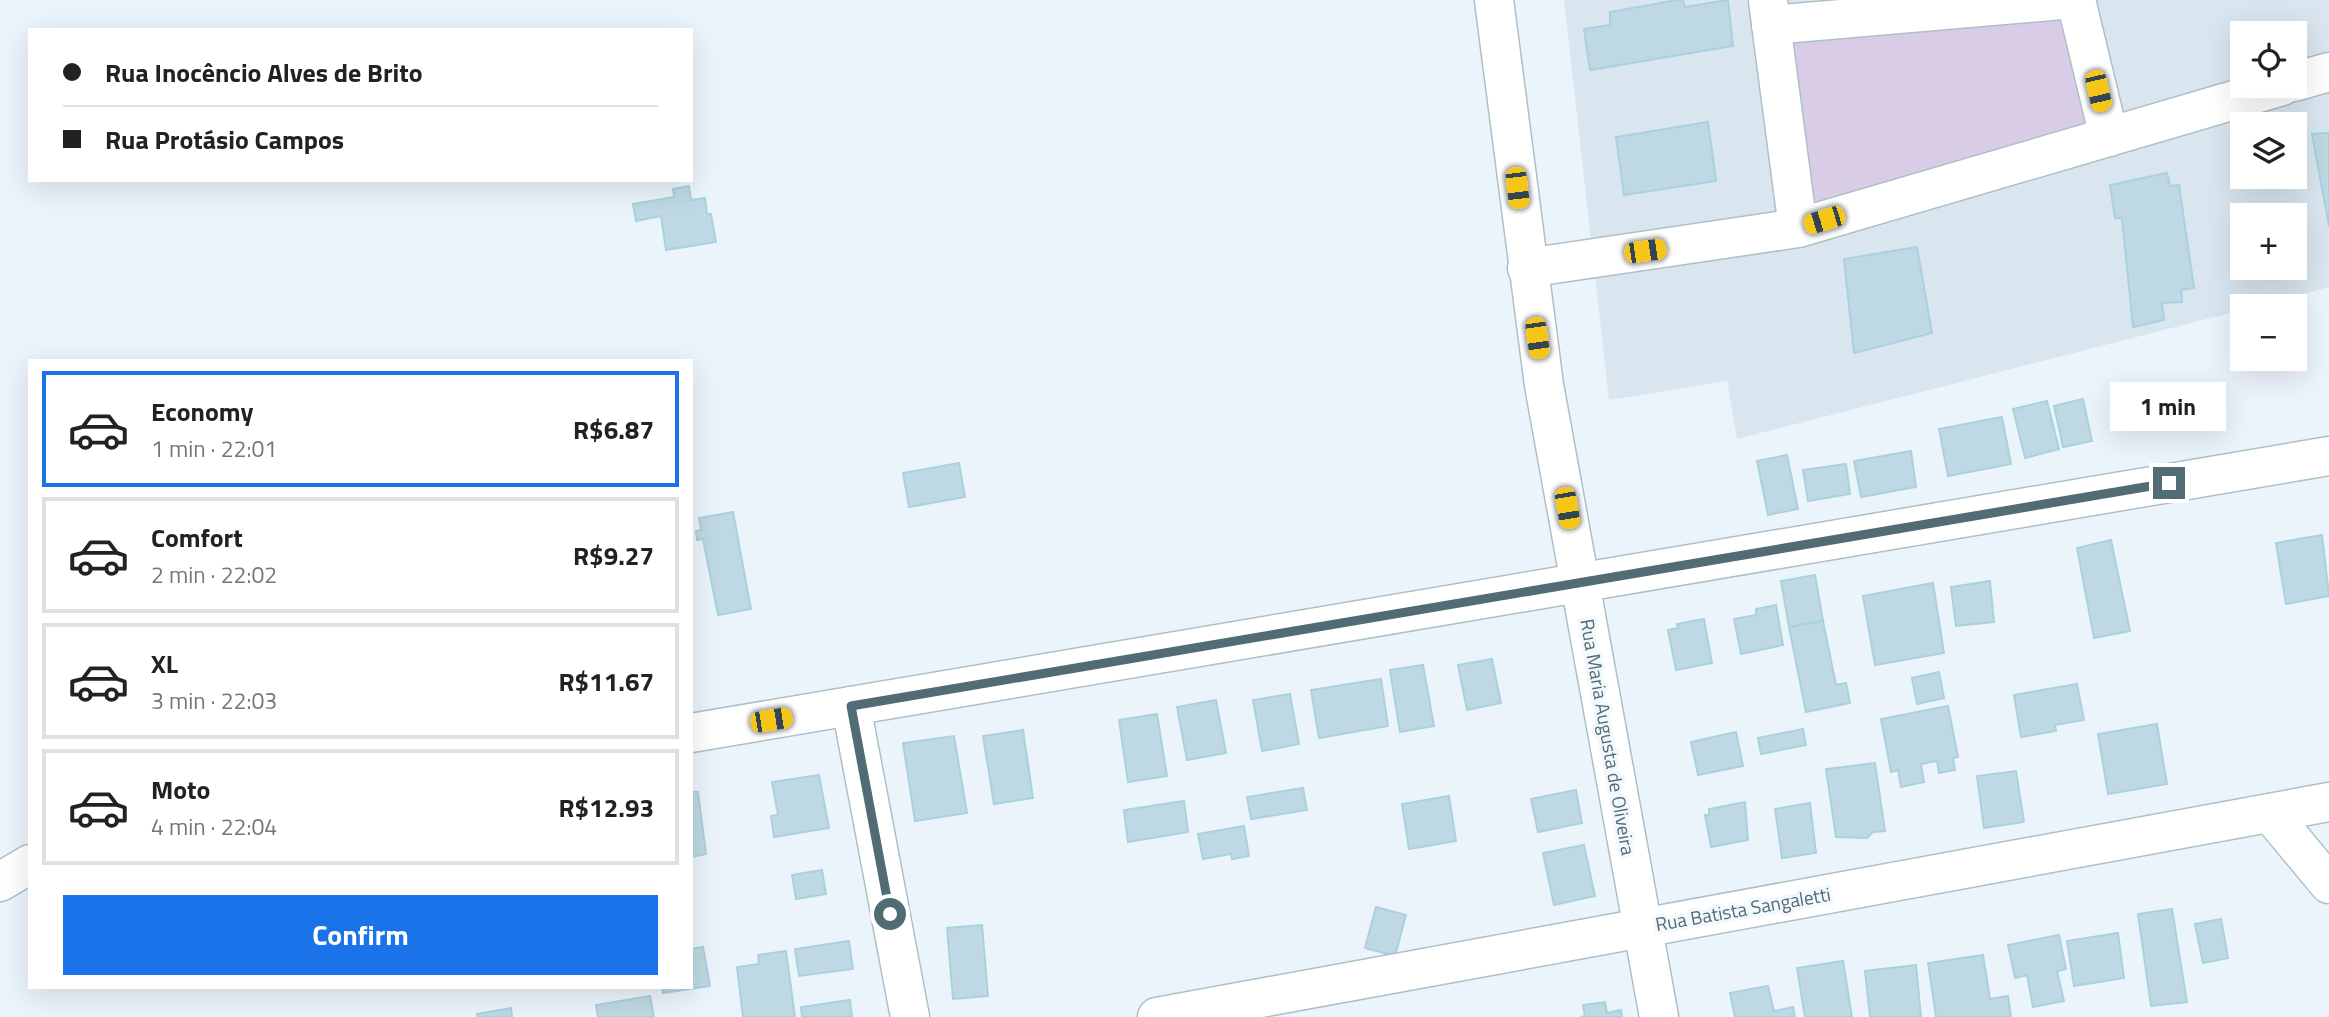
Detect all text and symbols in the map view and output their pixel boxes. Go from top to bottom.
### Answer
map controls [2230,21,2307,371]
button: locate [2230,21,2307,98]
text: Rua Inocêncio Alves de Brito [105,53,423,92]
car [2084,68,2113,114]
button: layers [2230,112,2307,189]
text: Rua Protásio Campos [105,120,344,159]
car [1505,166,1530,210]
button: + [2230,203,2307,280]
car [1801,204,1848,236]
car [1623,238,1668,264]
button: − [2230,294,2307,371]
car [1524,316,1551,360]
callout: 1 min [2111,382,2227,430]
text: 1 min [2140,389,2196,424]
text: Economy [151,392,253,431]
icon: car [67,398,130,461]
text: R$6.87 [573,410,654,449]
text: 1 min · 22:01 [151,431,277,466]
route end [2153,467,2185,499]
car [1554,485,1581,531]
text: Comfort [151,518,243,557]
icon: car [67,524,130,587]
text: R$9.27 [573,536,654,575]
text: 2 min · 22:02 [151,557,277,592]
street label: Rua Maria Augusta de Oliveira [1573,616,1644,858]
text: XL [151,644,178,683]
icon: car [67,650,130,713]
text: R$11.67 [558,662,654,701]
text: 3 min · 22:03 [151,683,277,718]
car [749,706,794,734]
text: Moto [151,770,210,809]
icon: car [67,776,130,839]
text: R$12.93 [558,788,654,827]
text: 4 min · 22:04 [151,809,277,844]
street label: Rua Batista Sangaletti [1653,879,1833,938]
button: Confirm [63,895,658,975]
route start [874,898,906,930]

